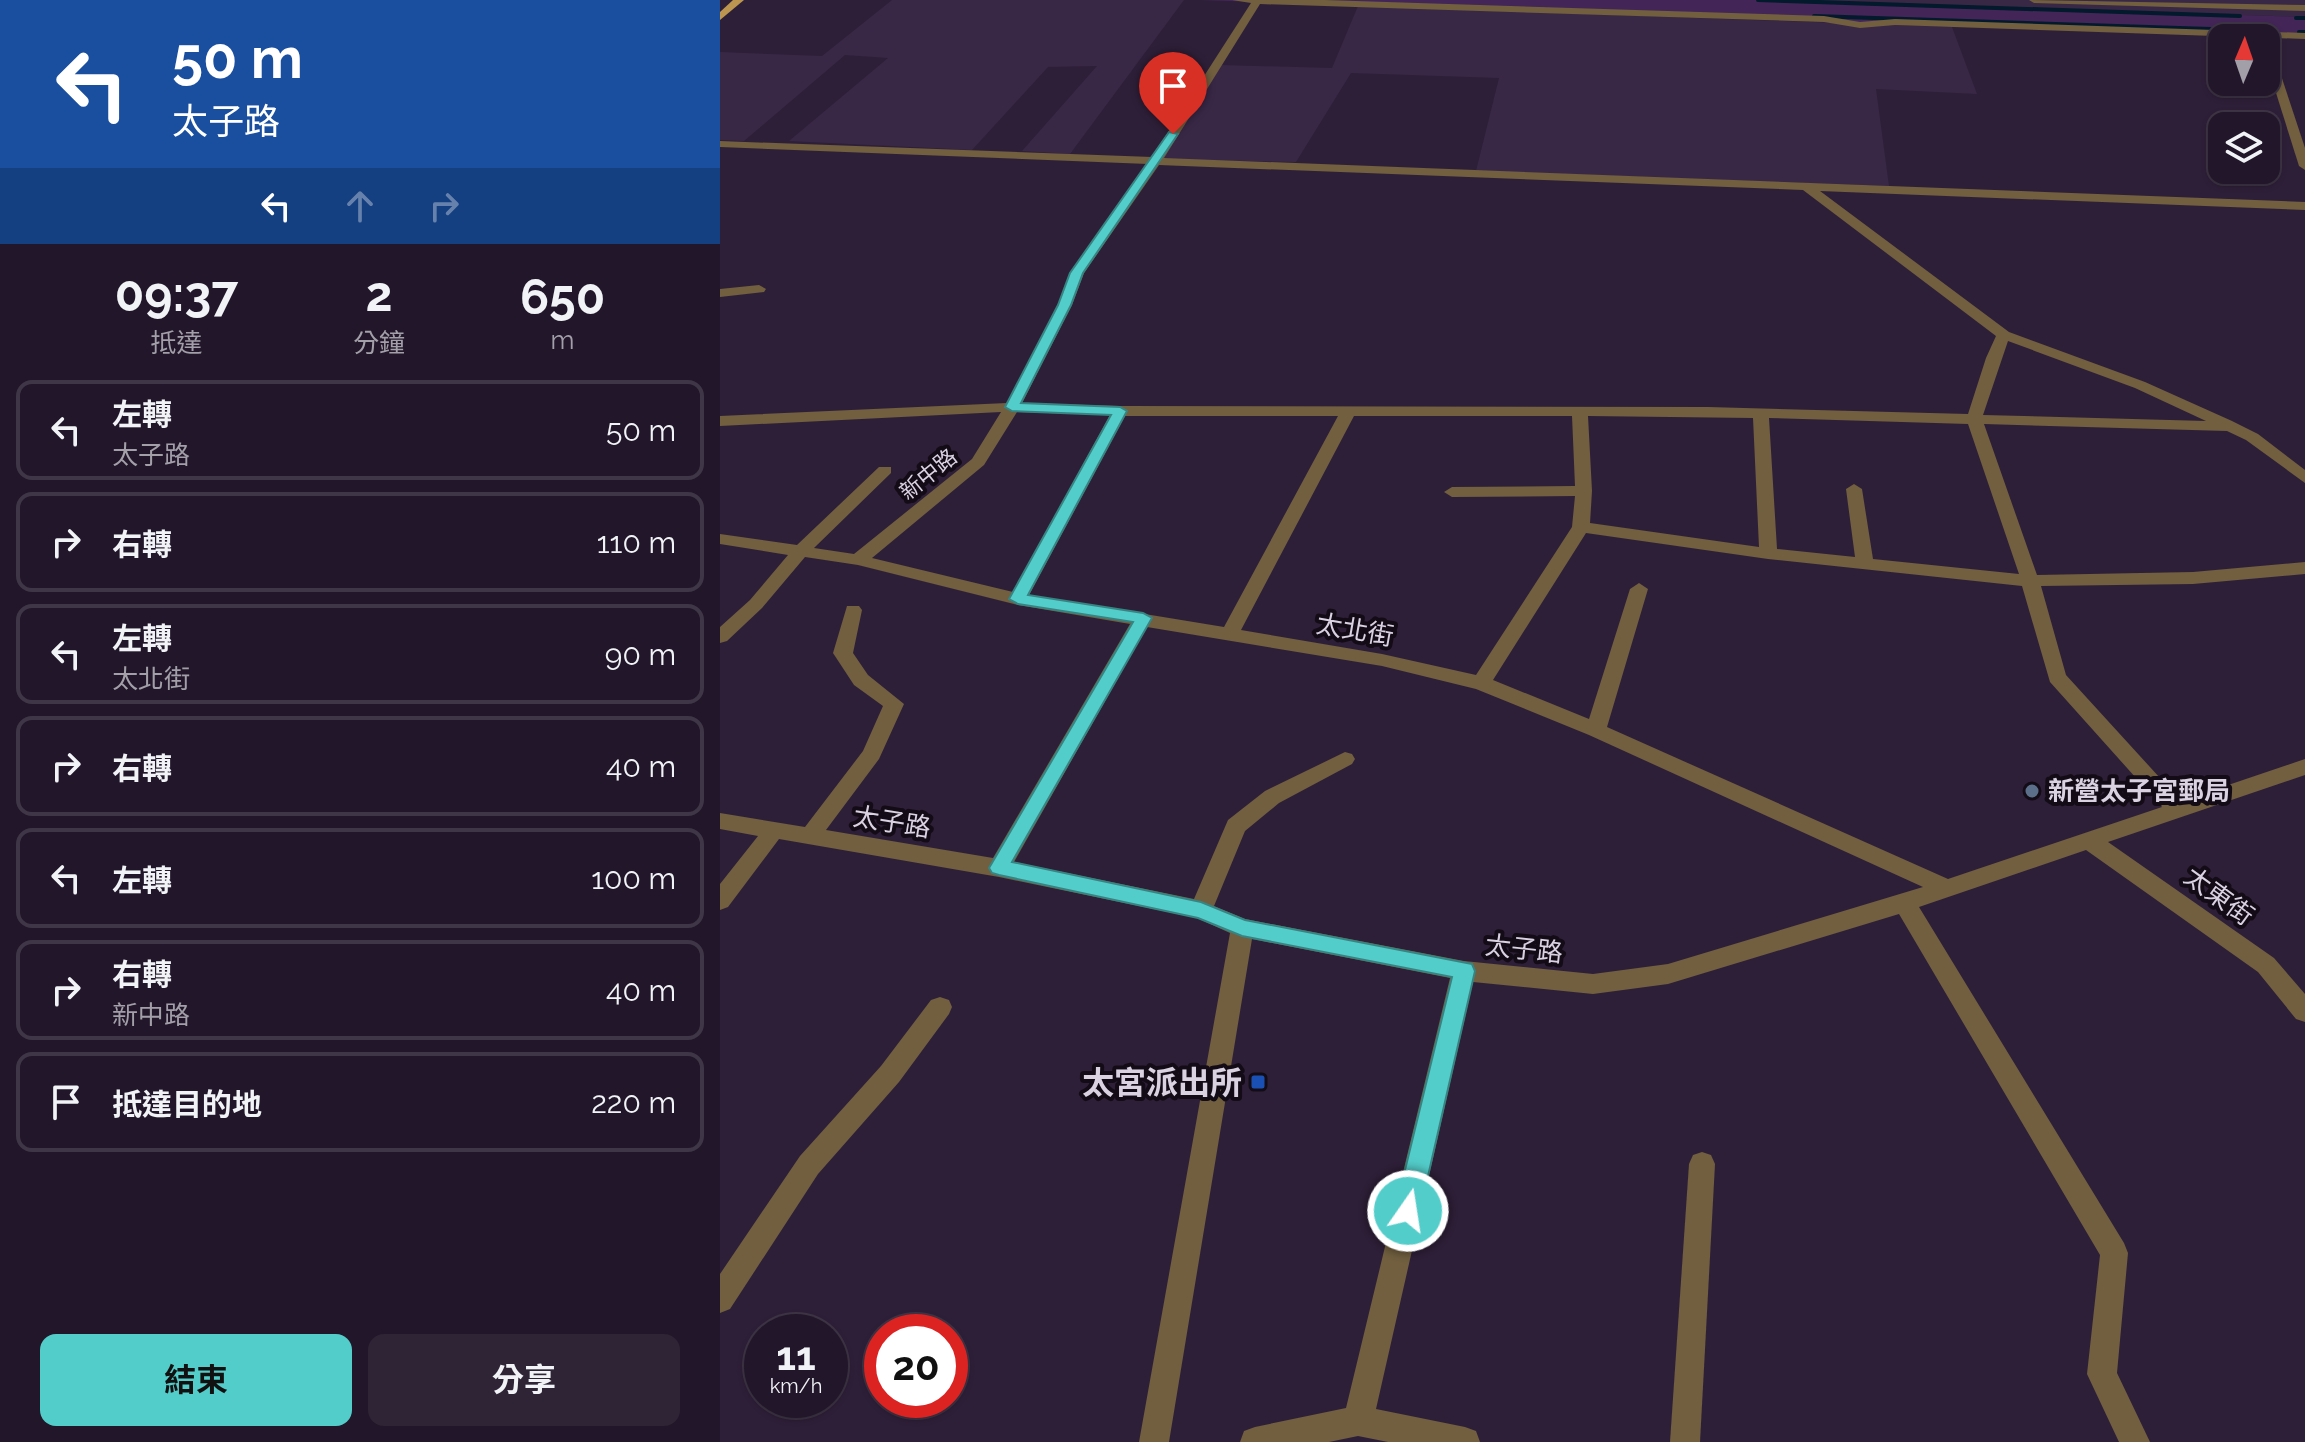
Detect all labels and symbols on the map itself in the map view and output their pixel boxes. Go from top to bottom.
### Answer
north arrow [2208,24,2280,96]
pin [1139,52,1207,134]
street label: 新中路 [894,443,962,505]
street label: 太北街 [1314,608,1396,652]
place label: 新營太子宮郵局 [2048,776,2230,806]
marker: 新營太子宮郵局 [2023,782,2041,800]
street label: 太子路 [851,801,933,843]
street label: 太東街 [2179,861,2259,931]
street label: 太子路 [1484,930,1564,968]
place label: 太宮派出所 [1082,1064,1242,1101]
marker: 太宮派出所 [1249,1073,1267,1091]
position arrow [1366,1169,1450,1253]
speed limit sign: 20 [864,1314,968,1418]

